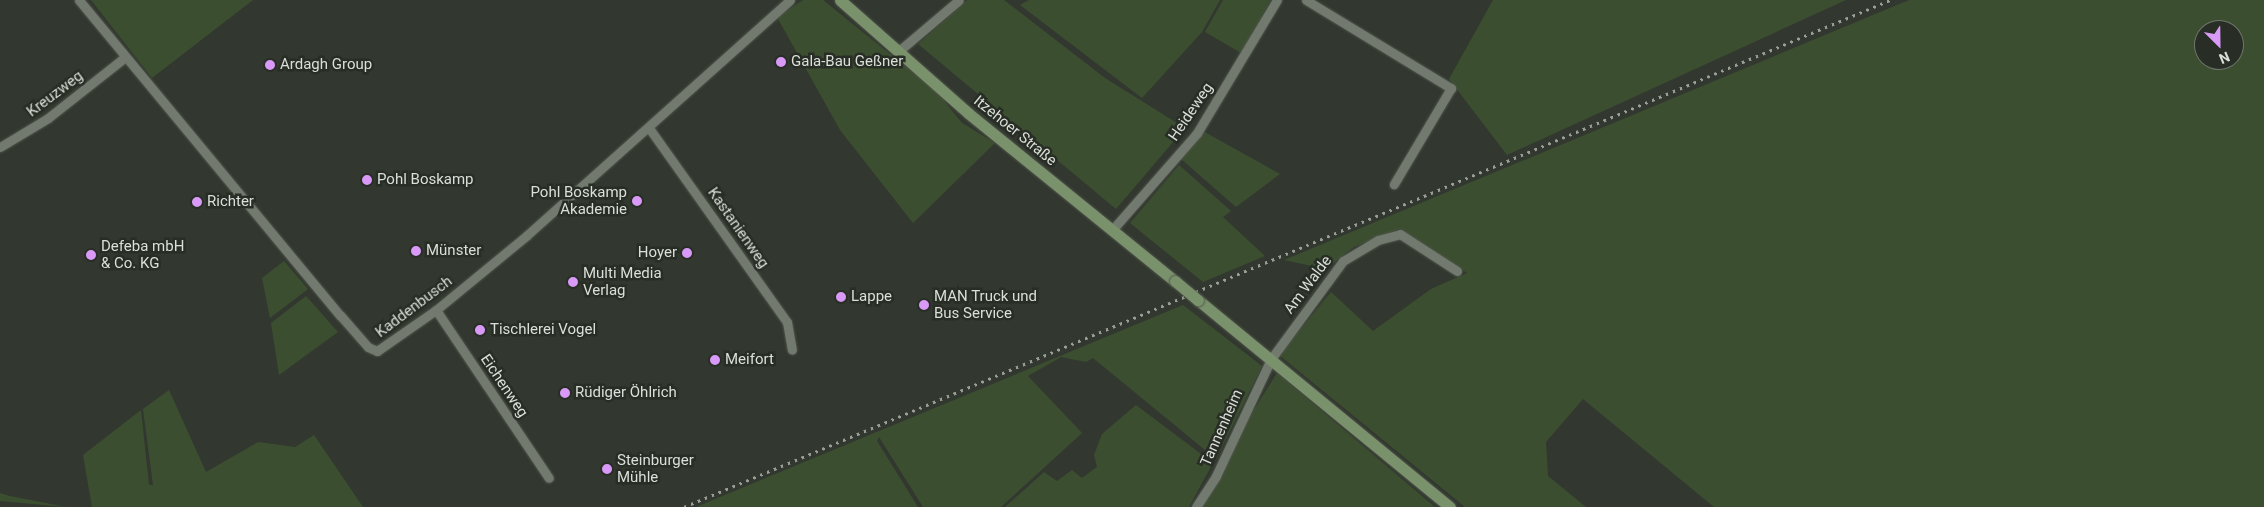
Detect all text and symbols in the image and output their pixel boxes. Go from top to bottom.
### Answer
north arrow [2194,20,2244,70]
text: N [2217,49,2232,67]
place label: Gala-Bau Geßner [791,53,903,71]
place label: Ardagh Group [280,56,372,74]
marker: Gala-Bau Geßner [775,56,787,68]
marker: Ardagh Group [264,59,276,71]
street label: Kreuzweg [23,67,87,121]
street label: Heideweg [1165,79,1217,145]
street label: Itzehoer Straße [970,92,1060,170]
place label: Pohl Boskamp [377,171,474,189]
marker: Pohl Boskamp [361,174,373,186]
place label: Pohl Boskamp Akademie [530,183,627,218]
street label: Kastanienweg [704,184,772,272]
place label: Richter [207,193,254,211]
marker: Pohl Boskamp Akademie [631,195,643,207]
marker: Richter [191,196,203,208]
place label: Defeba mbH & Co. KG [101,237,184,272]
place label: Münster [426,242,481,260]
place label: Hoyer [638,244,677,262]
marker: Münster [410,245,422,257]
marker: Hoyer [681,247,693,259]
marker: Defeba mbH & Co. KG [85,249,97,261]
street label: Am Walde [1280,252,1336,318]
place label: Multi Media Verlag [583,264,662,299]
street label: Kaddenbusch [372,272,456,342]
marker: Multi Media Verlag [567,276,579,288]
place label: MAN Truck und Bus Service [934,287,1037,322]
place label: Lappe [851,288,892,306]
marker: Lappe [835,291,847,303]
marker: MAN Truck und Bus Service [918,299,930,311]
place label: Tischlerei Vogel [490,321,596,339]
marker: Tischlerei Vogel [474,324,486,336]
street label: Eichenweg [476,351,532,421]
place label: Meifort [725,351,774,369]
marker: Meifort [709,354,721,366]
place label: Rüdiger Öhlrich [575,384,677,402]
marker: Rüdiger Öhlrich [559,387,571,399]
street label: Tannenheim [1197,387,1247,469]
place label: Steinburger Mühle [617,451,694,486]
marker: Steinburger Mühle [601,463,613,475]

